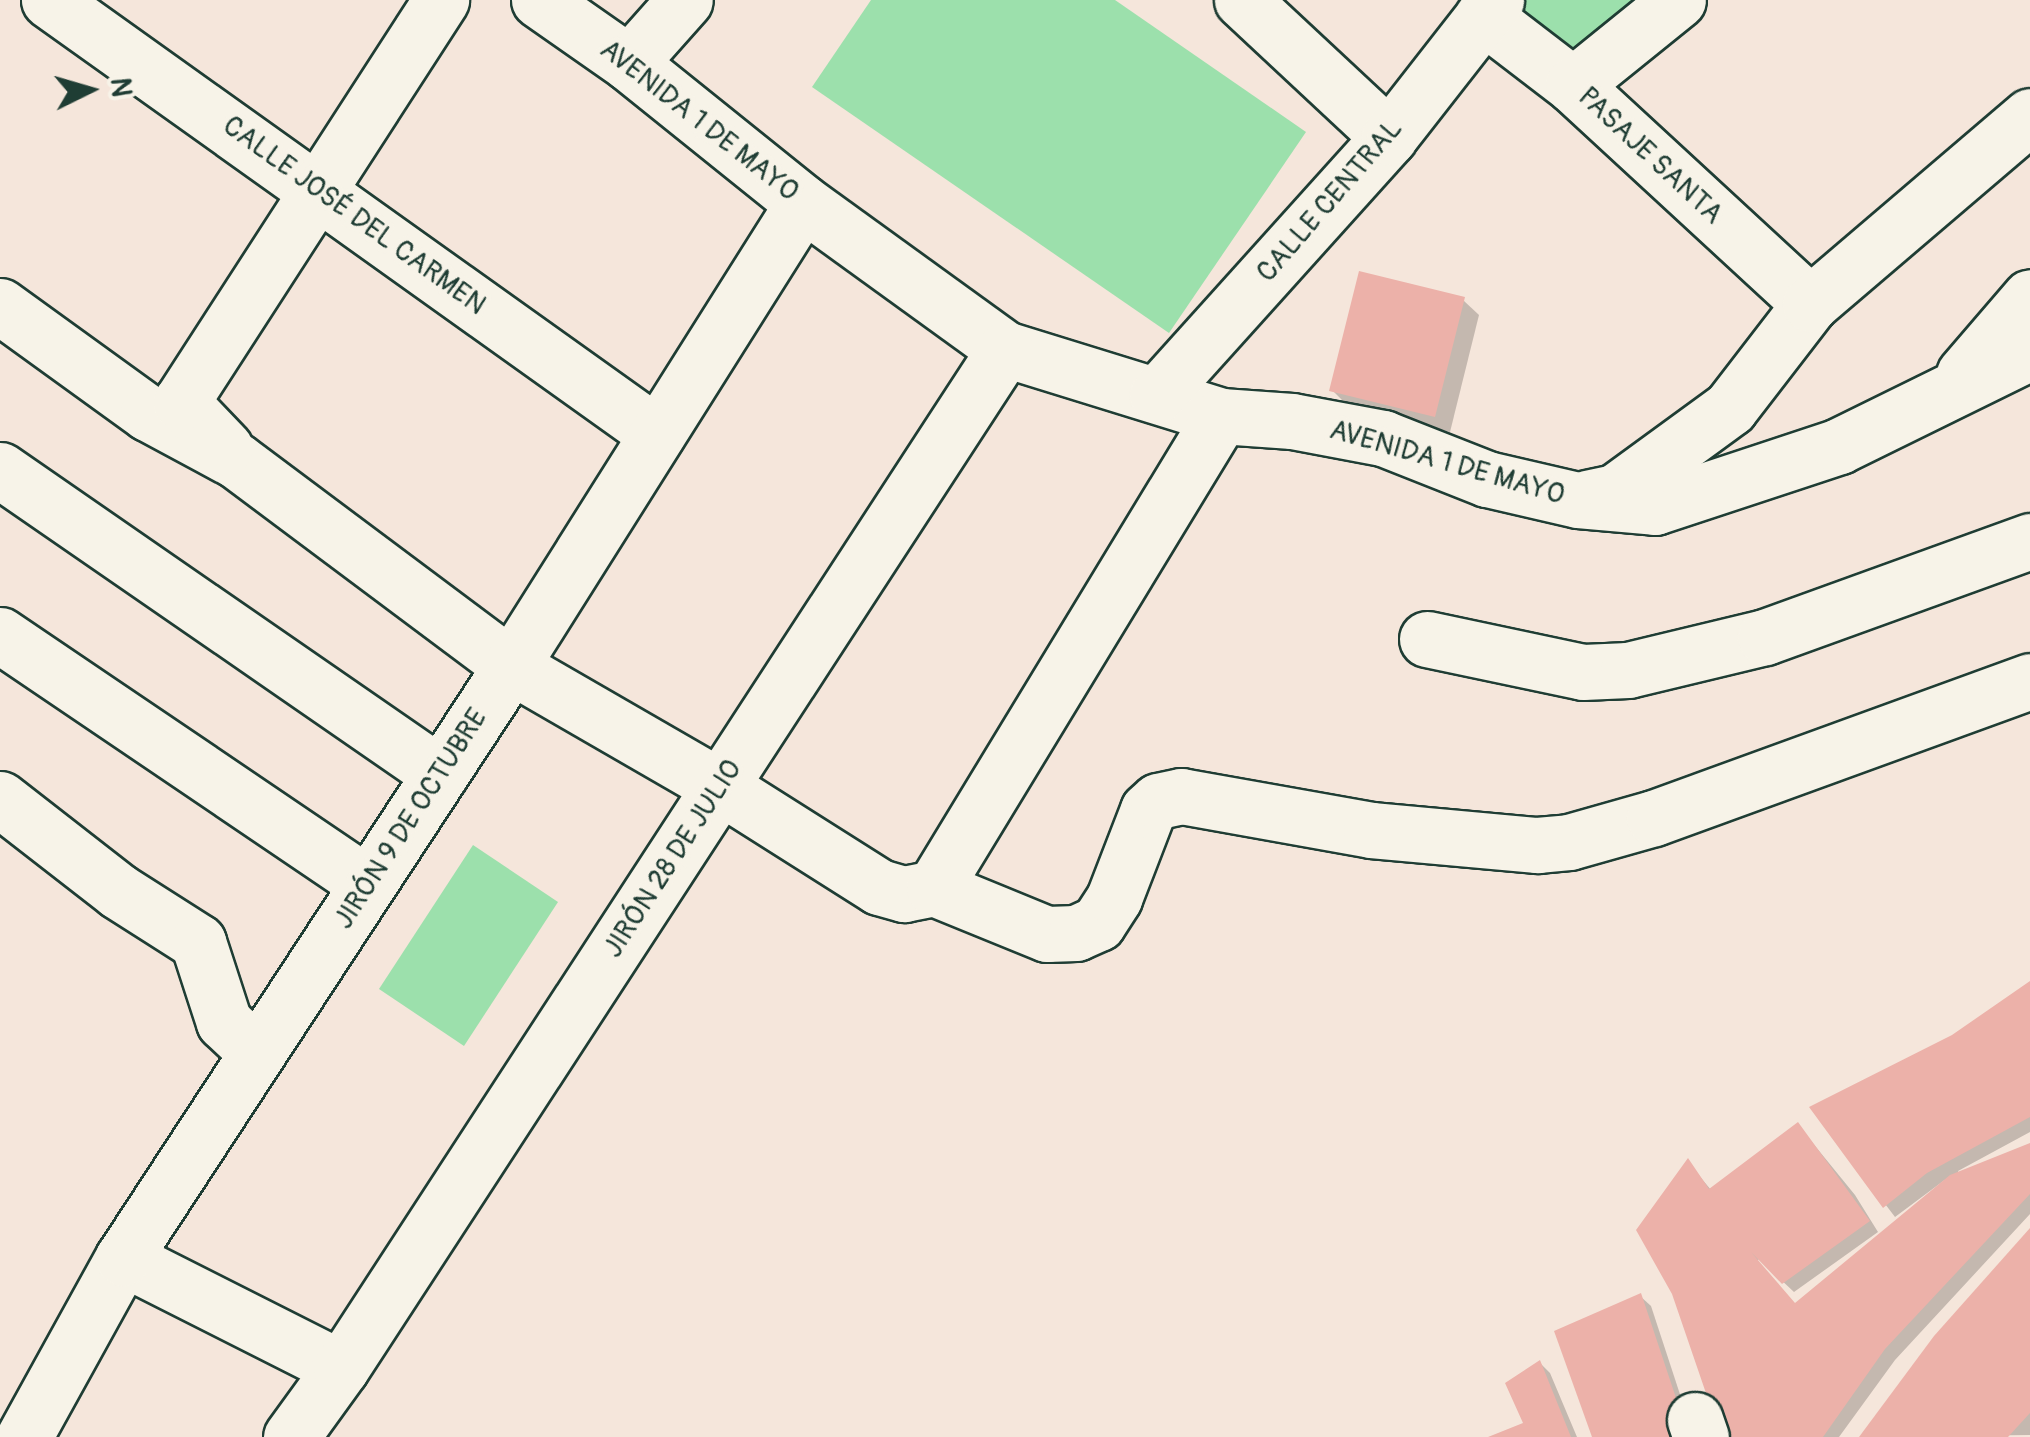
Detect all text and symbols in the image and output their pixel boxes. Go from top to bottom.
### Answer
street label: AVENIDA 1 DE MAYO [593,33,805,209]
north arrow [40,40,140,140]
text: N [102,76,139,98]
street label: PASAJE SANTA [1571,80,1729,232]
street label: CALLE JOSÉ DEL CARMEN [216,109,492,323]
street label: CALLE CENTRAL [1250,113,1410,289]
street label: AVENIDA 1 DE MAYO [1326,413,1568,513]
street label: JIRÓN 9 DE OCTUBRE [327,703,495,935]
street label: JIRÓN 28 DE JULIO [597,754,749,964]

